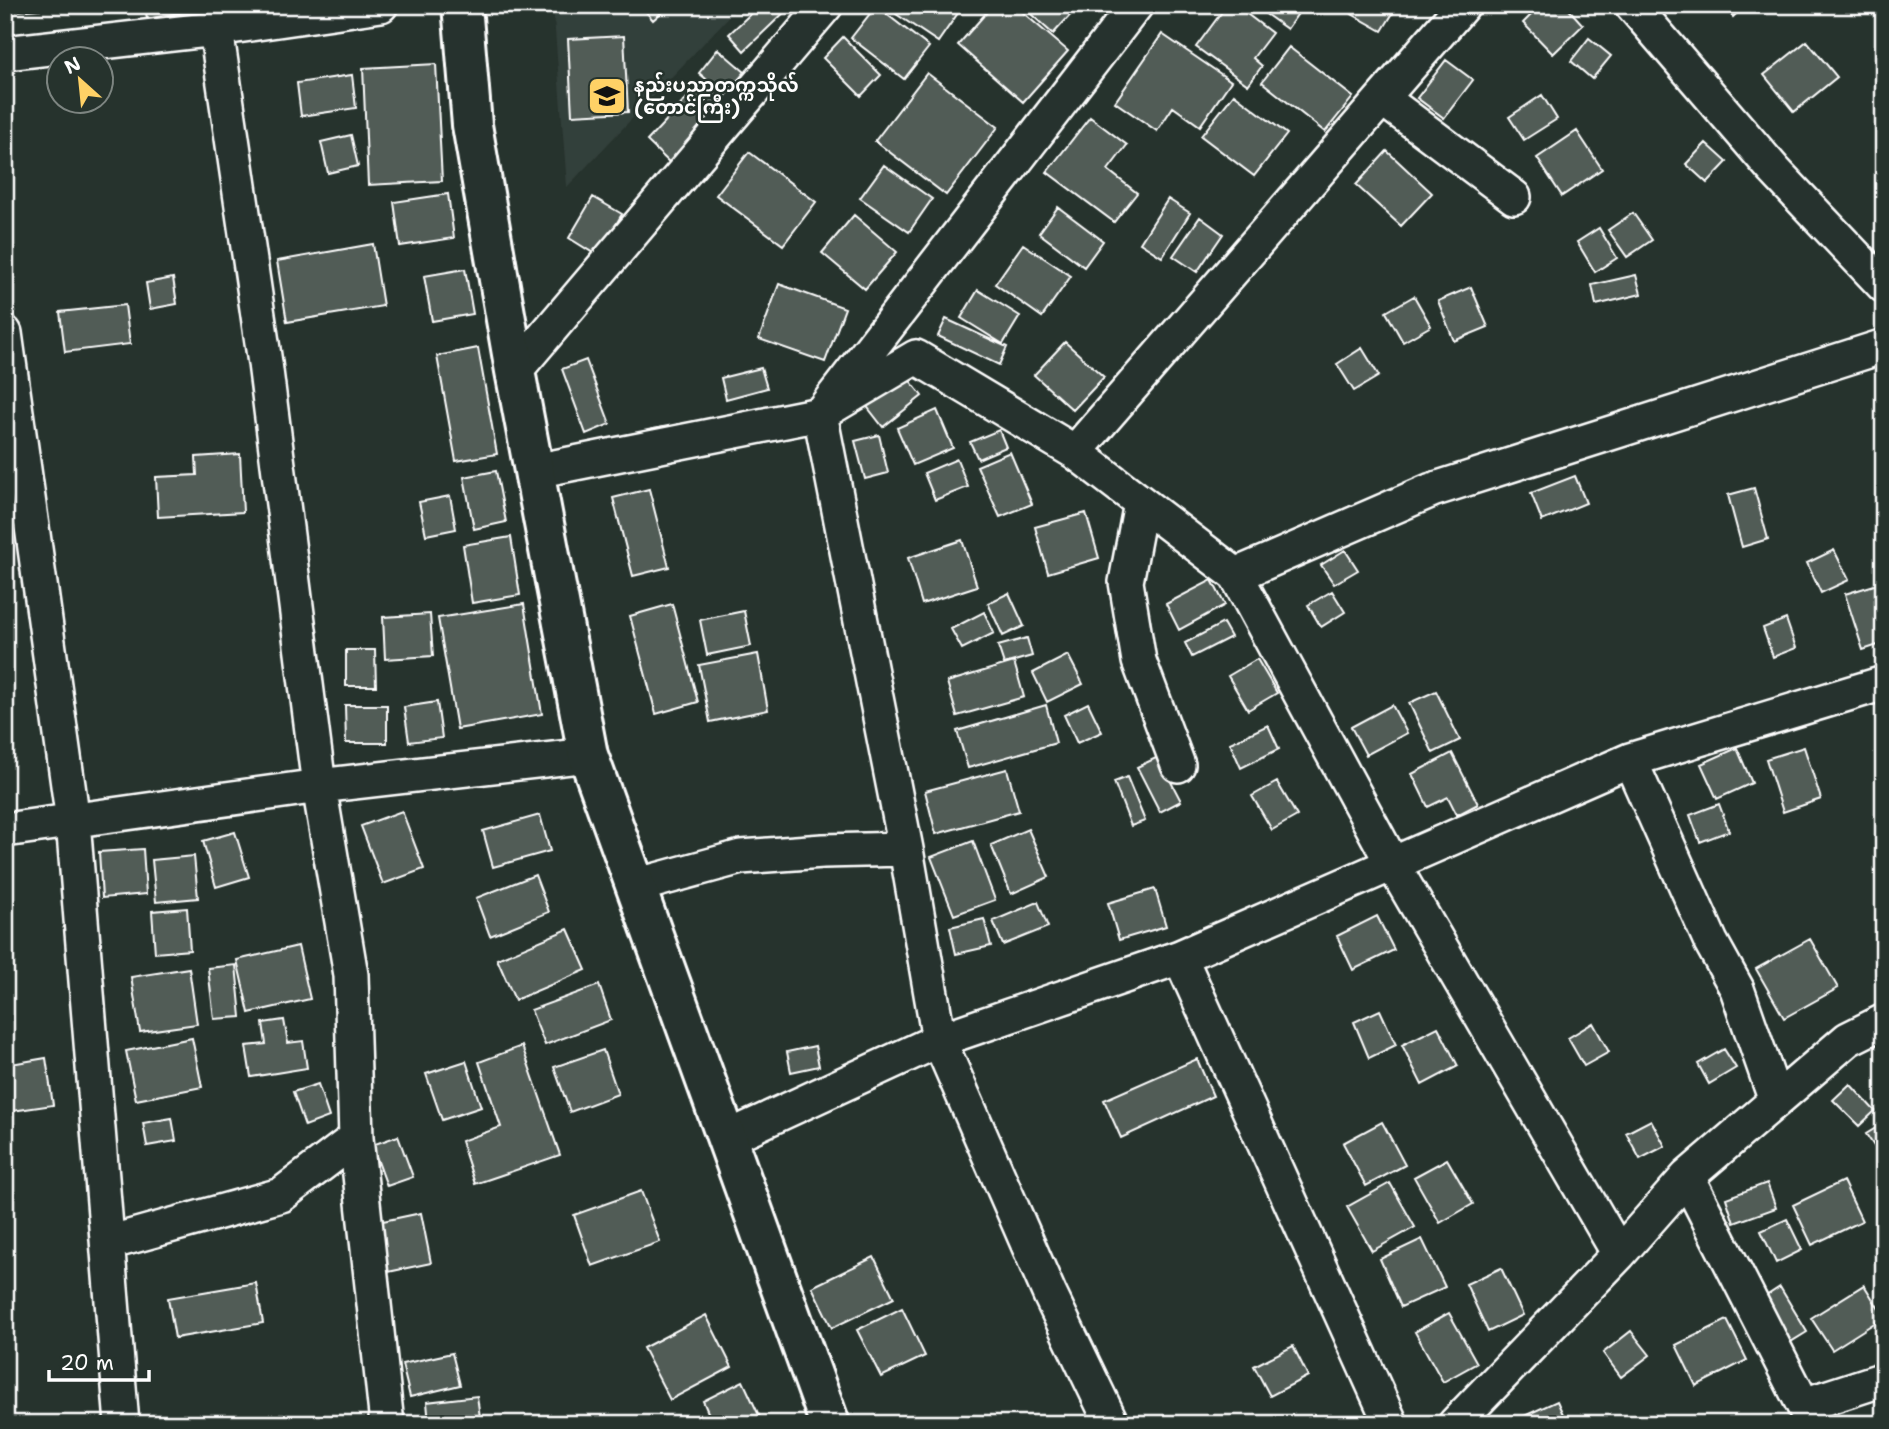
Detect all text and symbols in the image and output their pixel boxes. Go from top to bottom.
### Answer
north arrow [46,46,116,116]
text: N [60,51,85,80]
place label: နည်းပညာတက္ကသိုလ် (တောင်ကြီး) [634,72,799,123]
school or university icon: နည်းပညာတက္ကသိုလ် (တောင်ကြီး) [586,75,628,117]
scale bar [49,1338,149,1382]
text: 20 m [60,1349,114,1377]

